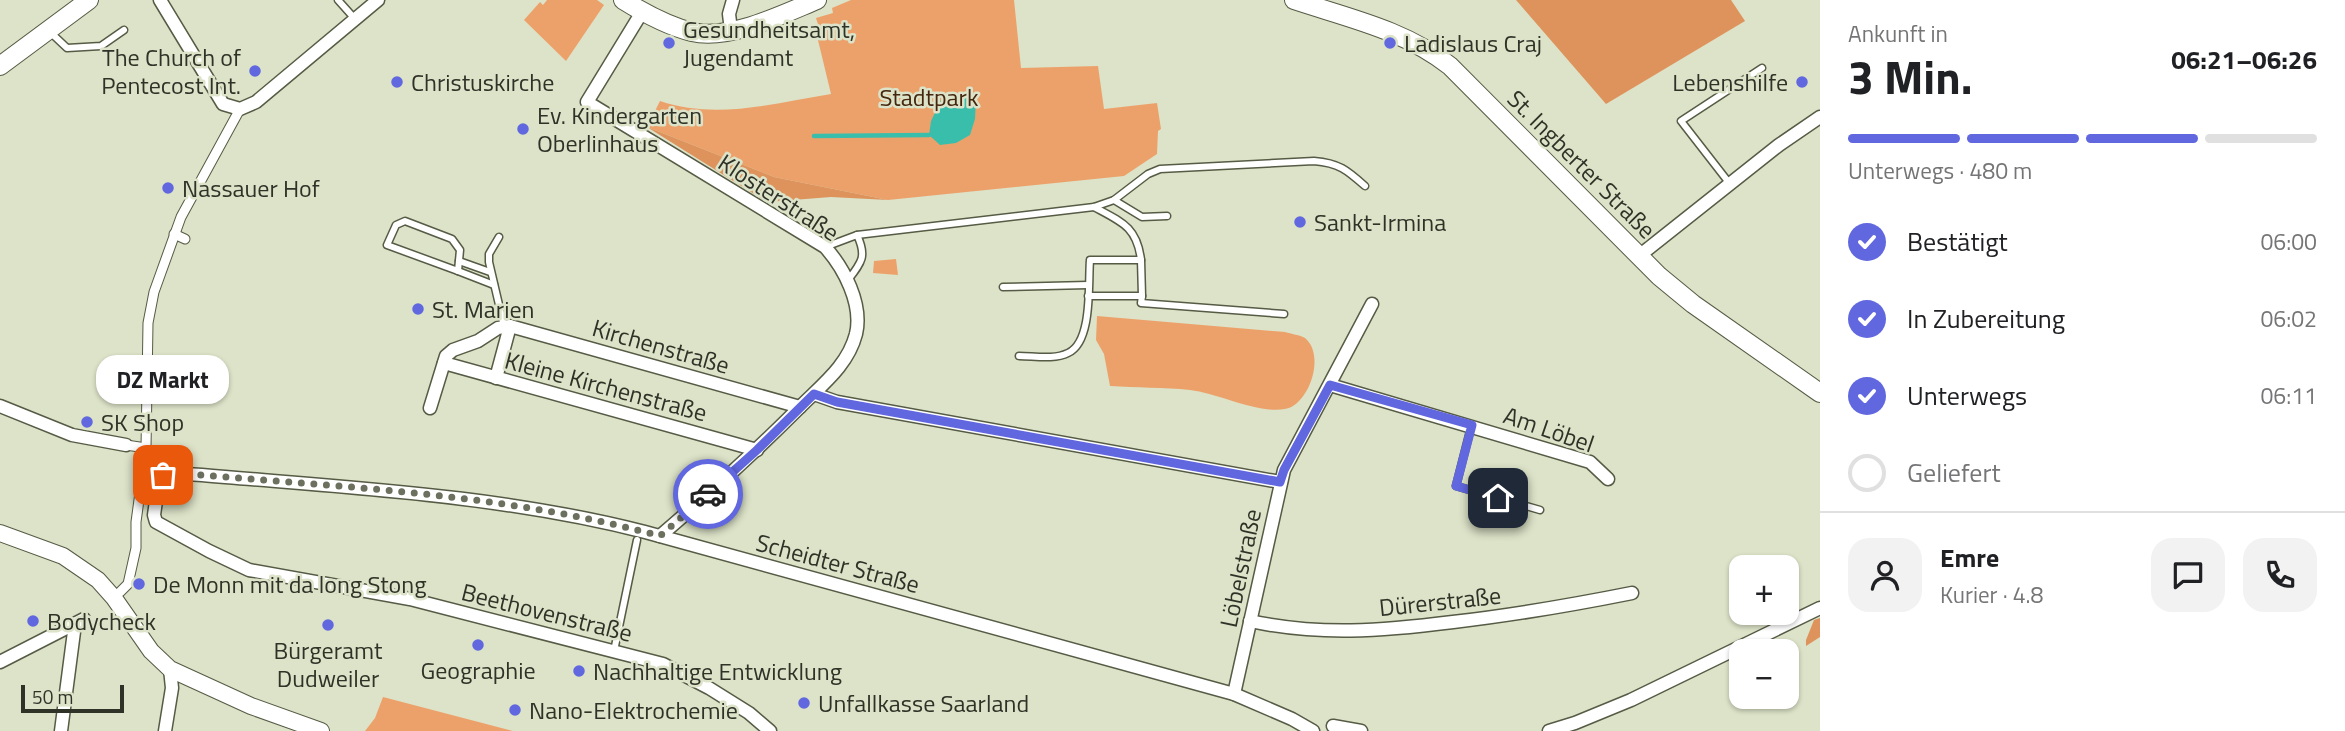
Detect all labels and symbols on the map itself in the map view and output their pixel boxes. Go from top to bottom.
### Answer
place label: Gesundheitsamt, Jugendamt [683,11,855,75]
place label: Ladislaus Craj [1404,25,1542,61]
marker: Gesundheitsamt, Jugendamt [661,35,677,51]
marker: Ladislaus Craj [1382,35,1398,51]
place label: The Church of Pentecost Int. [101,39,241,103]
marker: The Church of Pentecost Int. [247,63,263,79]
place label: Christuskirche [411,64,554,100]
place label: Lebenshilfe [1672,64,1788,100]
marker: Christuskirche [389,74,405,90]
marker: Lebenshilfe [1794,74,1810,90]
park label: Stadtpark [880,79,979,115]
street label: St. Ingberter Straße [1499,81,1665,247]
place label: Ev. Kindergarten Oberlinhaus [537,97,702,161]
marker: Ev. Kindergarten Oberlinhaus [515,121,531,137]
street label: Klosterstraße [711,144,847,250]
place label: Nassauer Hof [182,170,320,206]
marker: Nassauer Hof [160,180,176,196]
place label: Sankt-Irmina [1314,204,1446,240]
marker: Sankt-Irmina [1292,214,1308,230]
place label: St. Marien [432,291,534,327]
marker: St. Marien [410,301,426,317]
street label: Kirchenstraße [588,309,734,383]
street label: Kleine Kirchenstraße [501,342,711,430]
callout: DZ Markt [96,356,230,405]
street label: Am Löbel [1499,397,1599,461]
place label: SK Shop [101,404,184,440]
marker: SK Shop [79,414,95,430]
pin [133,445,193,505]
courier [673,459,743,529]
pin [1468,468,1528,528]
street label: Löbelstraße [1210,505,1270,631]
street label: Scheidter Straße [752,524,924,602]
place label: De Monn mit da long Stong [153,566,427,602]
street label: Beethovenstraße [458,573,636,651]
marker: De Monn mit da long Stong [131,576,147,592]
street label: Dürerstraße [1377,577,1503,625]
place label: Bodycheck [47,603,156,639]
marker: Bodycheck [25,613,41,629]
marker: Bürgeramt Dudweiler [320,617,336,633]
place label: Bürgeramt Dudweiler [274,632,383,696]
marker: Geographie [470,637,486,653]
place label: Geographie [420,652,536,688]
place label: Nachhaltige Entwicklung [593,653,842,689]
marker: Nachhaltige Entwicklung [571,663,587,679]
scale bar [21,682,124,714]
place label: Unfallkasse Saarland [818,685,1029,721]
place label: Nano-Elektrochemie [529,692,738,728]
marker: Unfallkasse Saarland [796,695,812,711]
marker: Nano-Elektrochemie [507,702,523,718]

